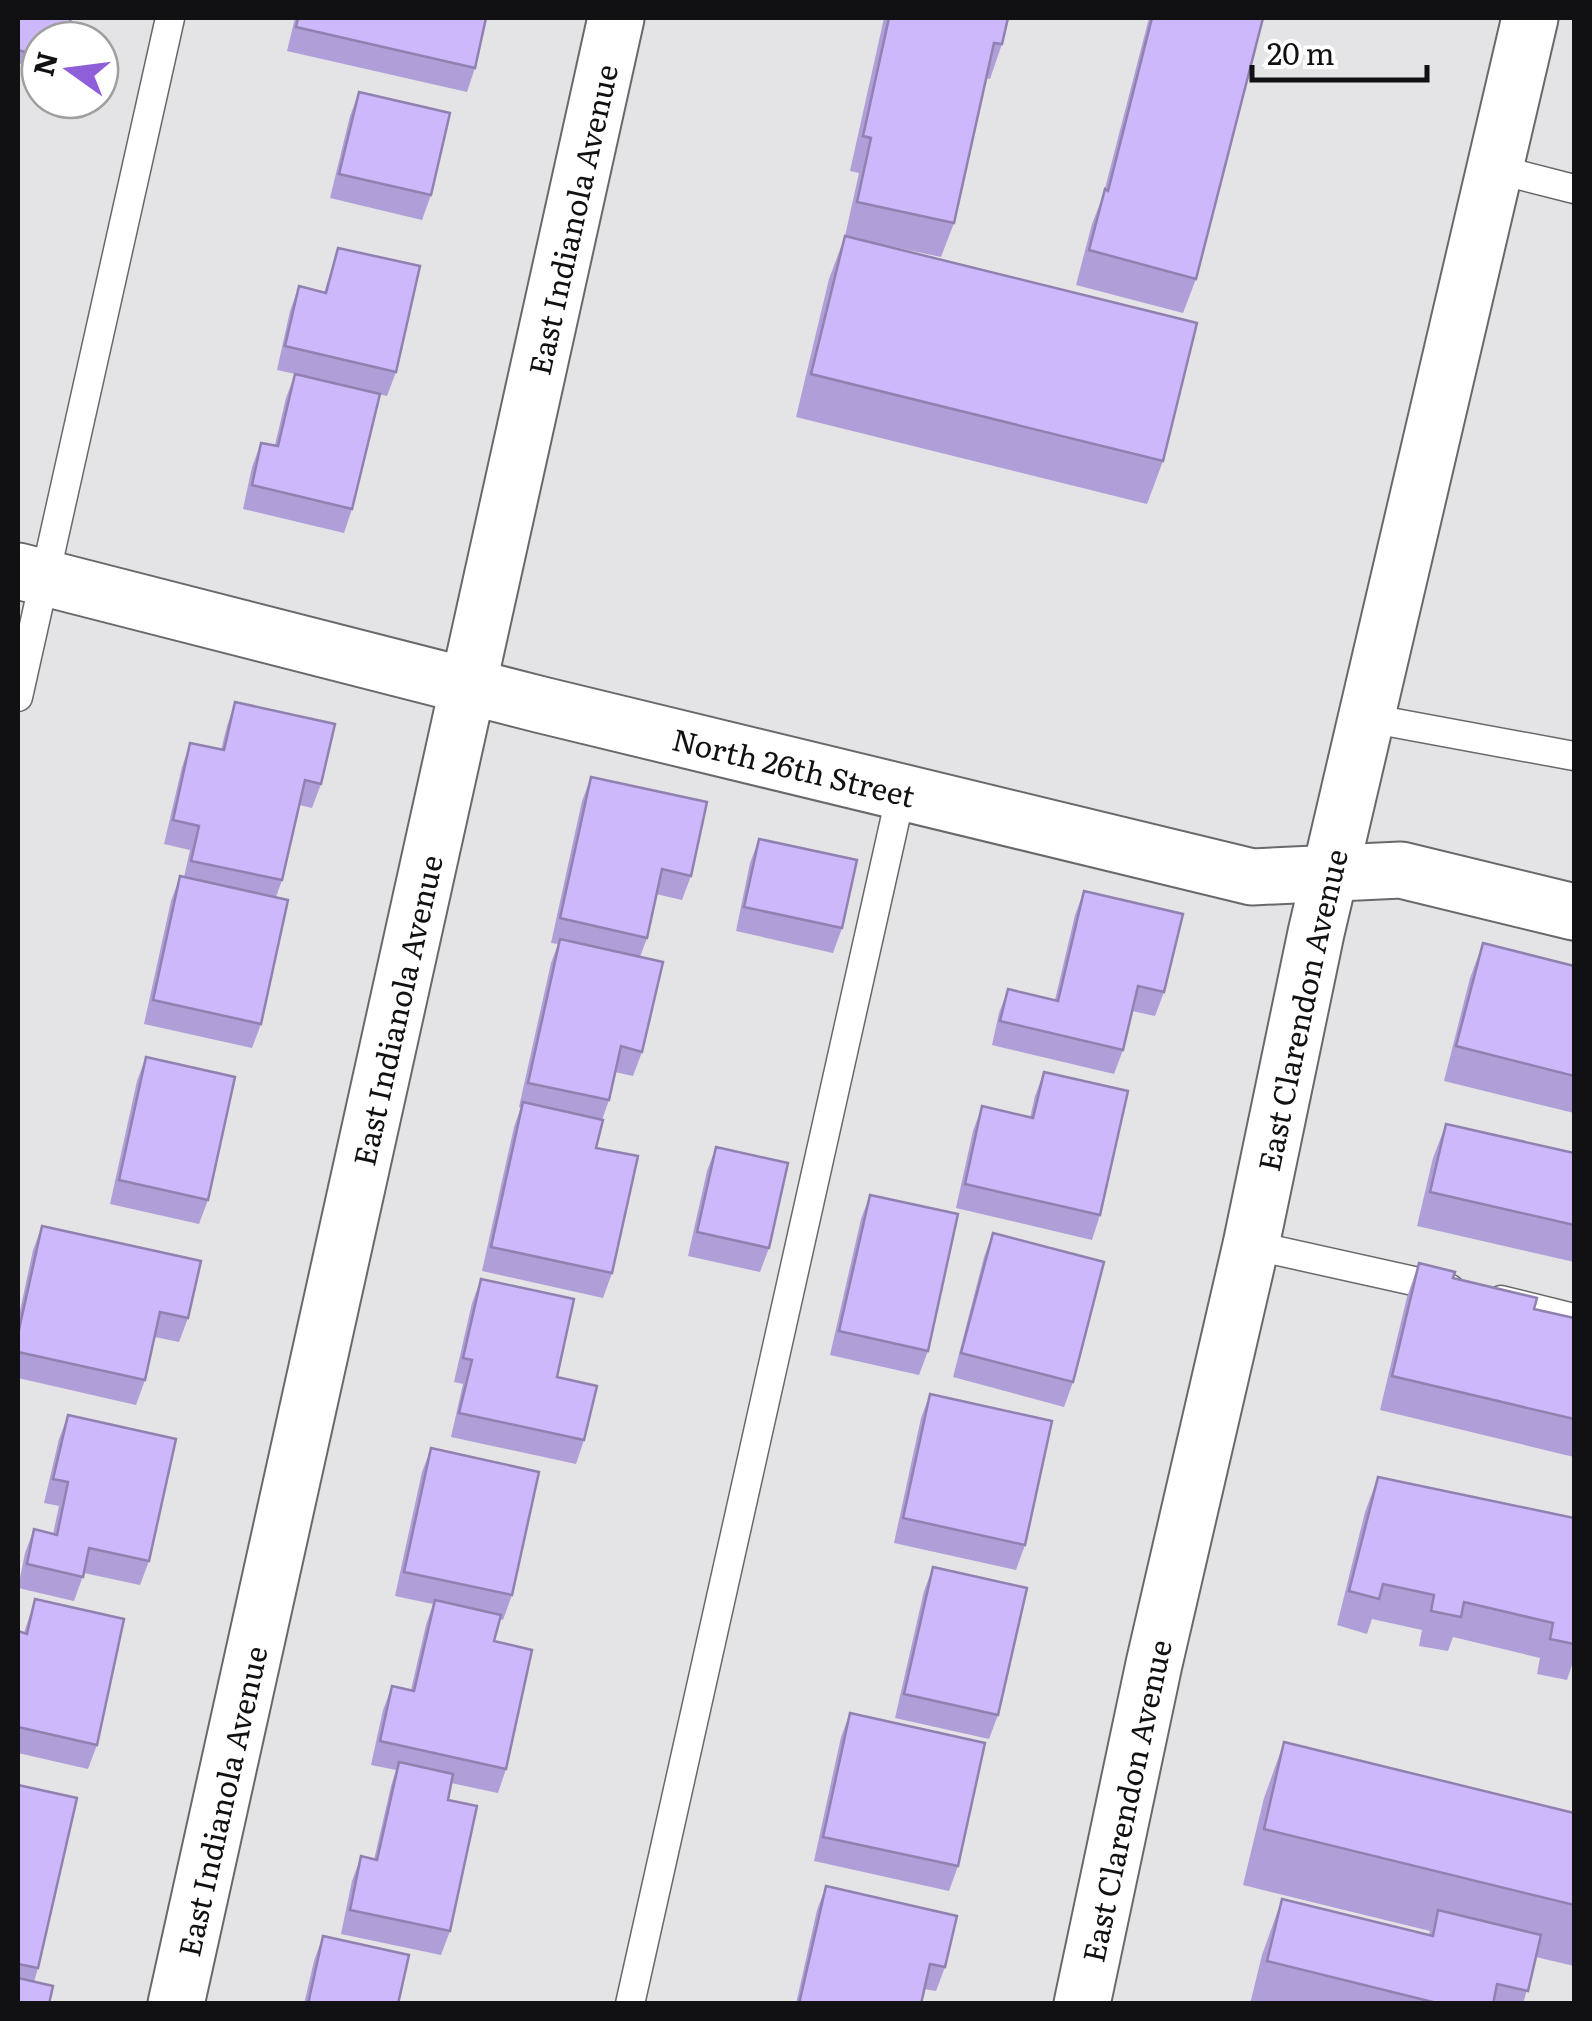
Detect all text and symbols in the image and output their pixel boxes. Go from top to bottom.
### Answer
north arrow [20,20,120,120]
scale bar [1252,20,1427,82]
text: 20 m [1267,30,1335,74]
text: N [21,47,67,80]
street label: East Indianola Avenue [516,60,627,379]
street label: North 26th Street [668,715,920,817]
street label: East Clarendon Avenue [1245,844,1357,1175]
street label: East Indianola Avenue [340,851,452,1170]
street label: East Clarendon Avenue [1070,1635,1181,1966]
street label: East Indianola Avenue [165,1641,277,1960]

